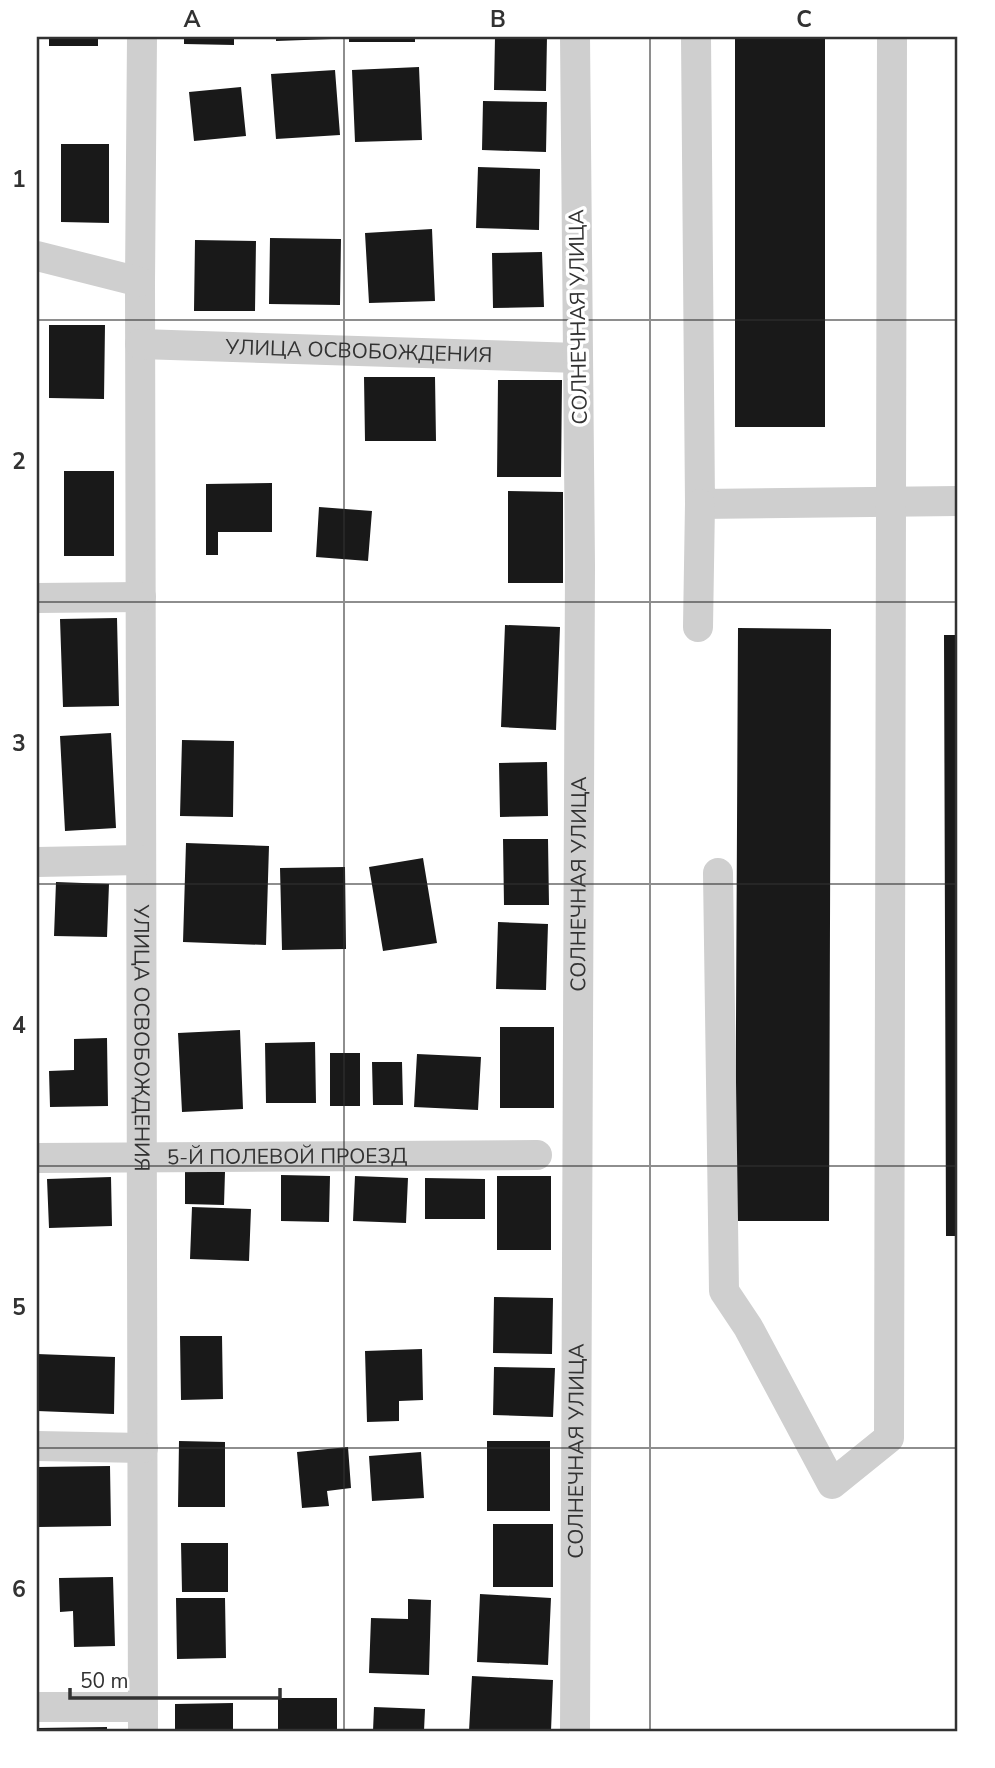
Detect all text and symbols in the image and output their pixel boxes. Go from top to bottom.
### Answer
text: A [183,4,201,35]
text: B [490,4,506,35]
text: C [796,4,812,35]
text: 1 [12,164,26,195]
street label: СОЛНЕЧНАЯ УЛИЦА [562,209,594,425]
street label: УЛИЦА ОСВОБОЖДЕНИЯ [224,333,493,369]
text: 2 [12,446,26,477]
text: 3 [12,728,26,759]
street label: СОЛНЕЧНАЯ УЛИЦА [564,776,593,992]
street label: УЛИЦА ОСВОБОЖДЕНИЯ [127,903,156,1172]
text: 4 [12,1010,26,1041]
street label: 5-Й ПОЛЕВОЙ ПРОЕЗД [167,1142,407,1171]
text: 5 [12,1292,26,1323]
street label: СОЛНЕЧНАЯ УЛИЦА [562,1343,591,1559]
text: 6 [12,1574,26,1605]
scale bar [70,1656,280,1700]
text: 50 m [80,1667,129,1695]

